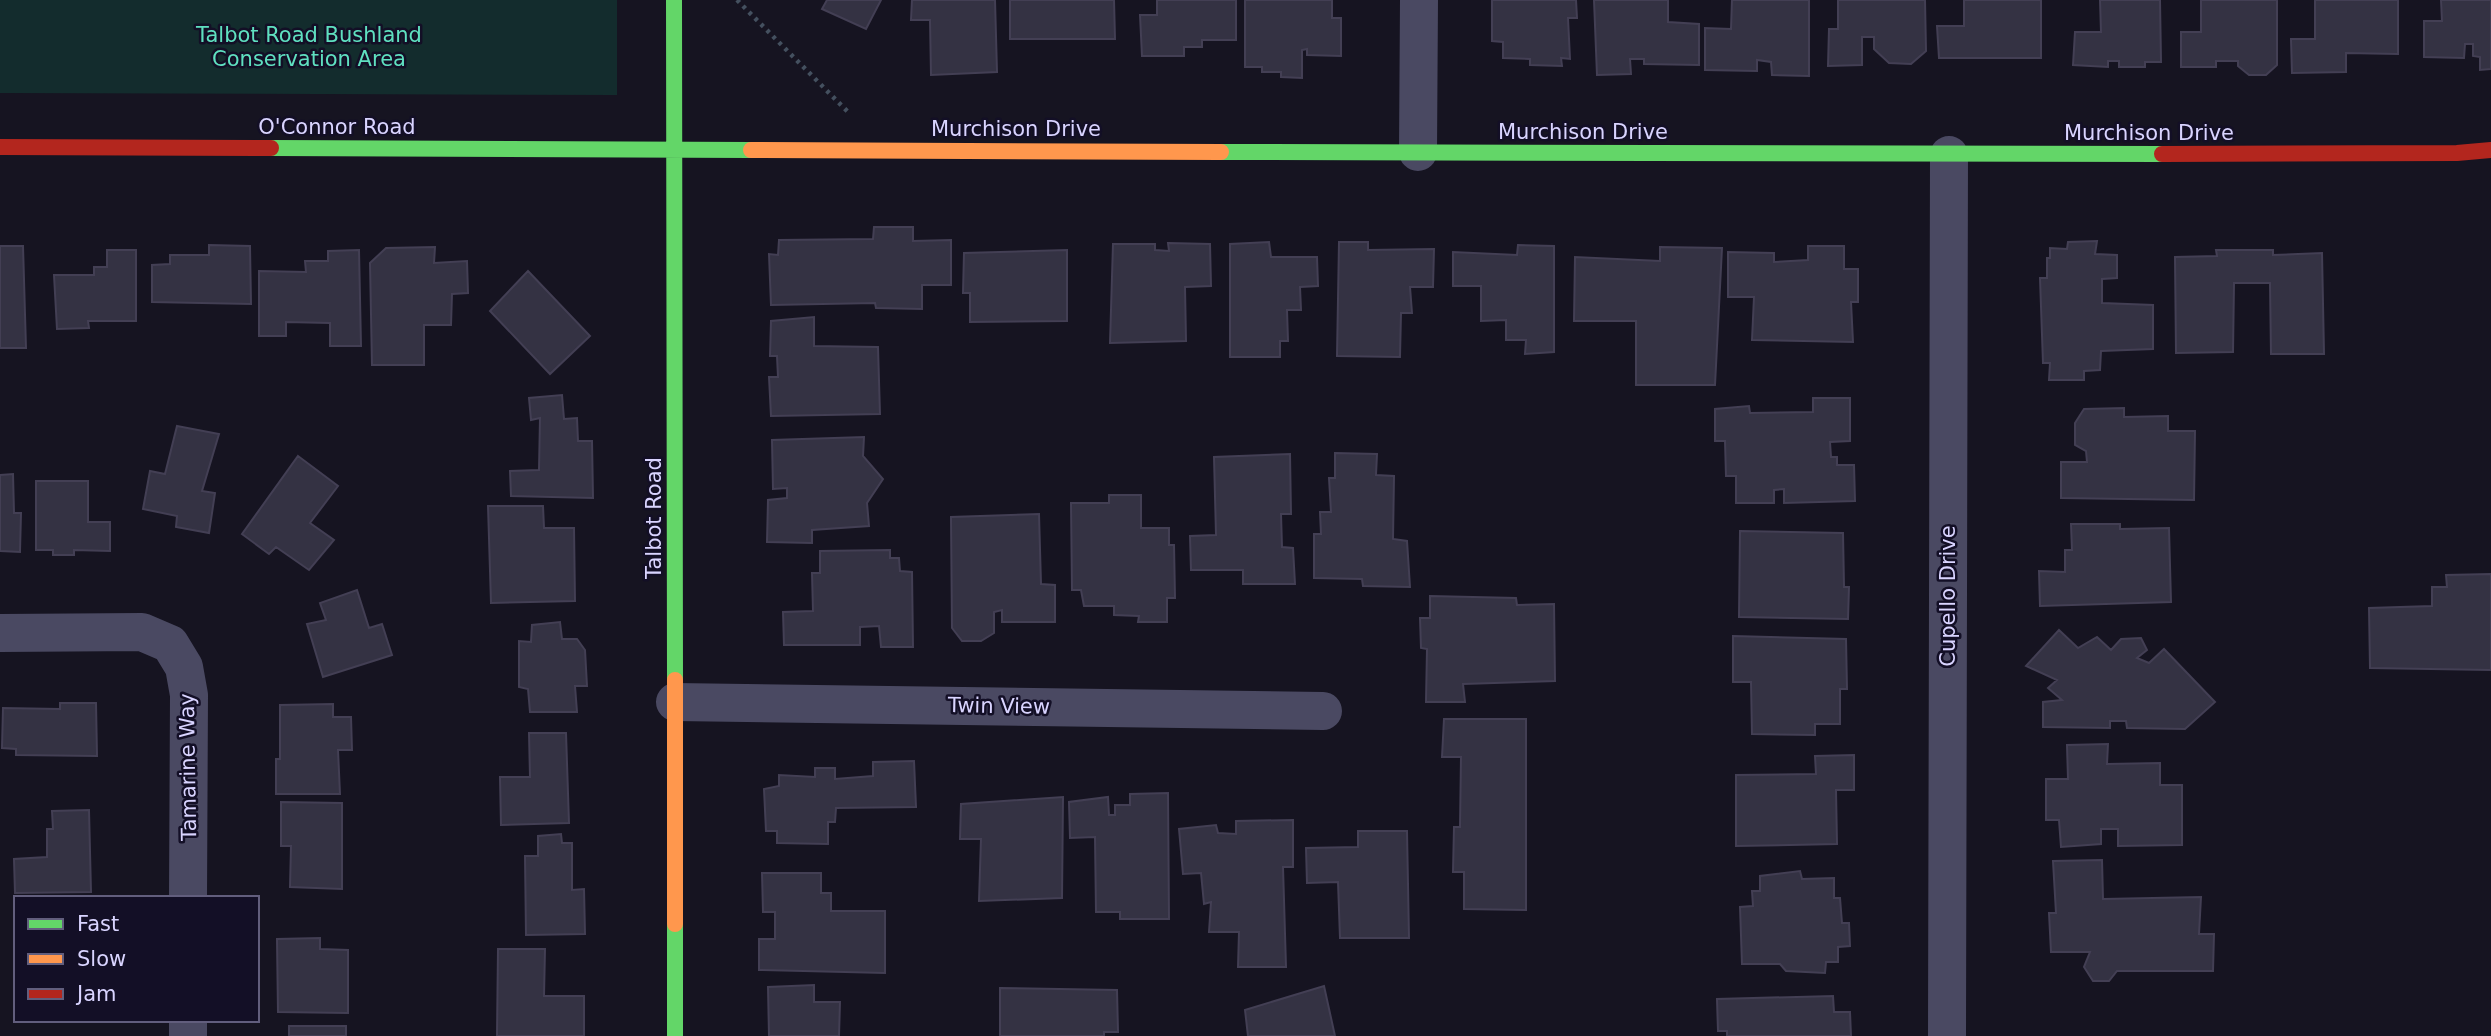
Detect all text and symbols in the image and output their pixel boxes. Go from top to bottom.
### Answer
park label: Talbot Road Bushland Conservation Area [195,23,422,71]
street label: O'Connor Road [258,115,416,139]
street label: Murchison Drive [931,117,1101,141]
street label: Murchison Drive [1498,120,1668,144]
street label: Murchison Drive [2064,121,2234,145]
street label: Talbot Road [642,457,666,580]
street label: Cupello Drive [1936,525,1960,667]
street label: Tamarine Way [175,693,201,842]
street label: Twin View [947,693,1050,719]
legend [14,896,259,1022]
text: Fast [77,912,119,936]
text: Slow [77,947,126,971]
text: Jam [75,982,117,1006]

